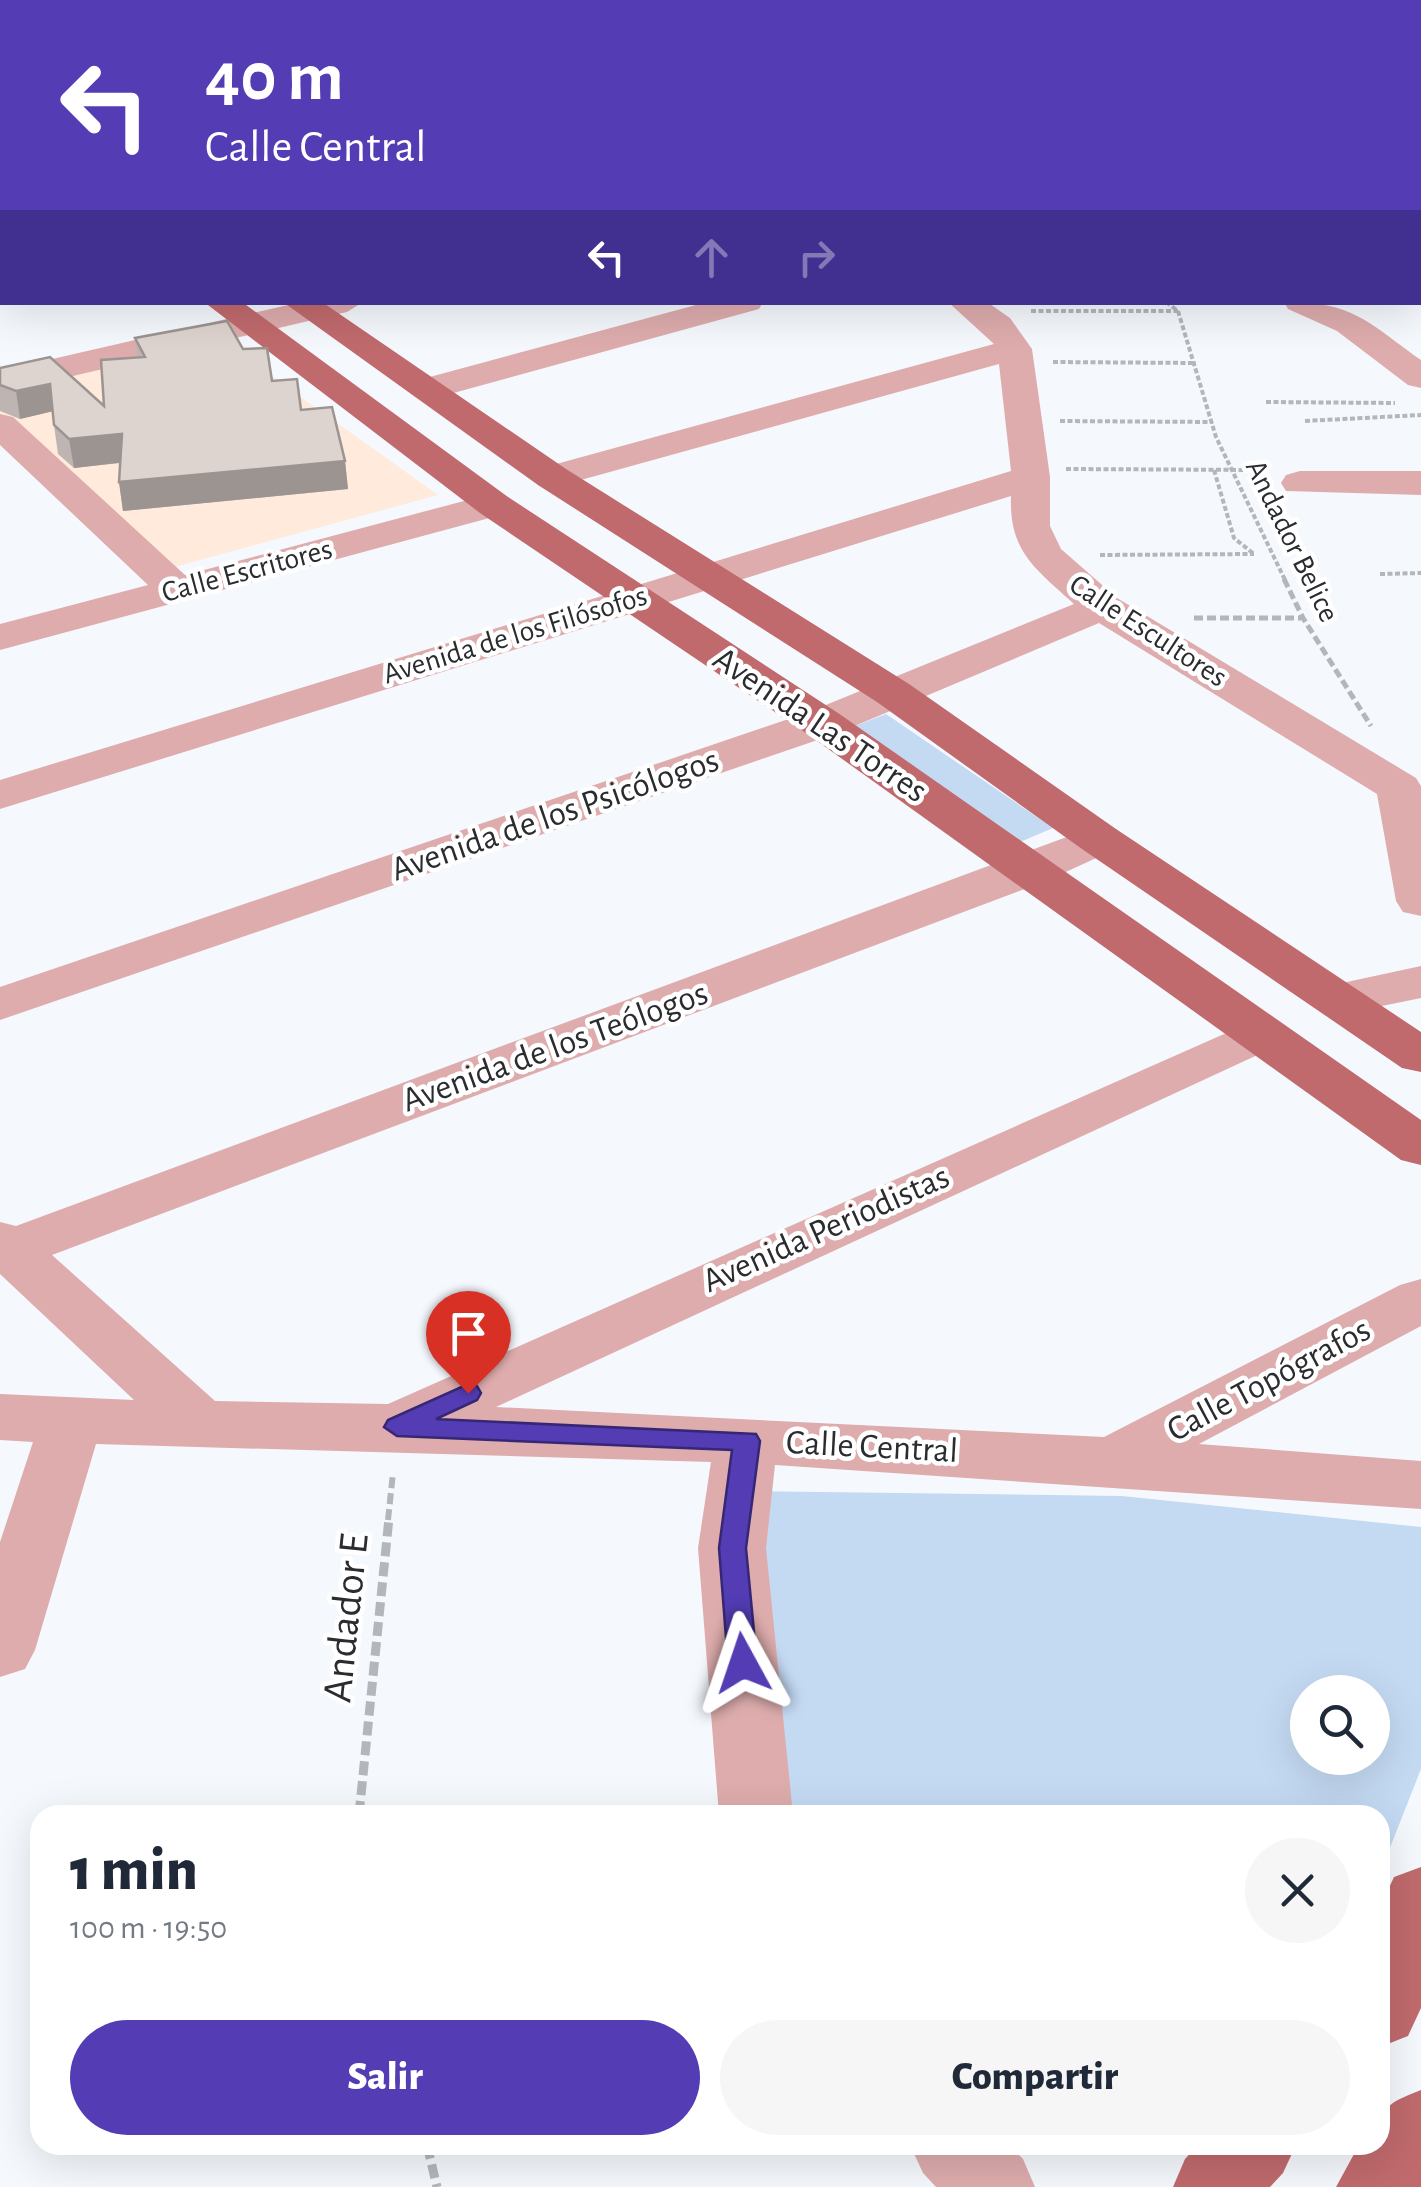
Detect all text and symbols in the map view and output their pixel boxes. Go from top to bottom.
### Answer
icon: left [40,40,170,170]
text: 40 m [205,43,344,113]
text: Calle Central [205,125,426,170]
icon: left [579,230,634,285]
icon: ahead [684,230,739,285]
icon: right [789,230,844,285]
street label: Andador Belice [1240,455,1344,627]
street label: Calle Escritores [159,534,335,608]
street label: Calle Escultores [1064,569,1232,693]
street label: Avenida de los Filósofos [379,581,651,689]
street label: Avenida Las Torres [707,641,933,809]
street label: Avenida de los Psicólogos [387,742,723,888]
street label: Avenida de los Teólogos [398,975,712,1119]
street label: Avenida Periodistas [697,1159,955,1299]
pin [426,1291,511,1394]
icon: arrive [441,1306,496,1361]
street label: Calle Topógrafos [1162,1312,1376,1448]
street label: Calle Central [785,1425,959,1469]
street label: Andador E [316,1532,376,1704]
position arrow [691,1611,795,1715]
map controls [1290,1675,1390,1775]
button: search [1290,1675,1390,1775]
button: close [1245,1838,1350,1943]
text: 1 min [70,1841,198,1901]
text: 100 m · 19:50 [70,1912,227,1944]
button: Salir [70,2020,700,2135]
button: Compartir [720,2020,1350,2135]

